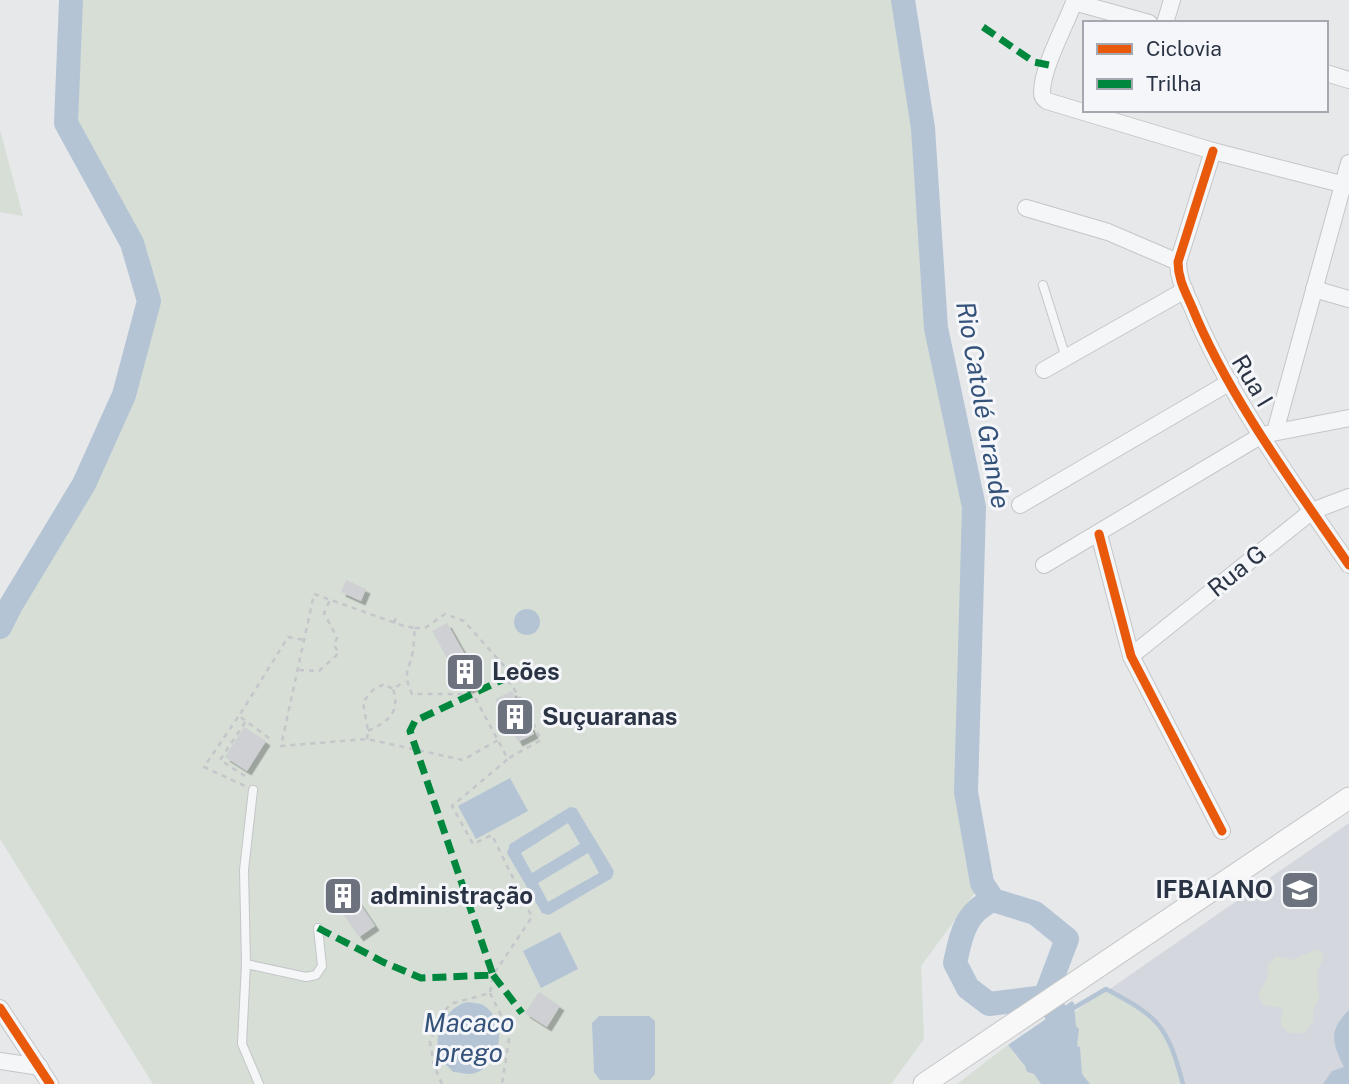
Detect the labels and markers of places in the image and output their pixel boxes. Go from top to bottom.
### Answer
building icon: Leões [444,651,486,693]
place label: Leões [492,657,560,685]
building icon: Suçuaranas [494,696,536,738]
place label: Suçuaranas [542,702,677,731]
school or university icon: IFBAIANO [1279,869,1321,911]
building icon: administração [322,875,364,917]
place label: IFBAIANO [1155,875,1273,903]
place label: administração [370,881,533,910]

